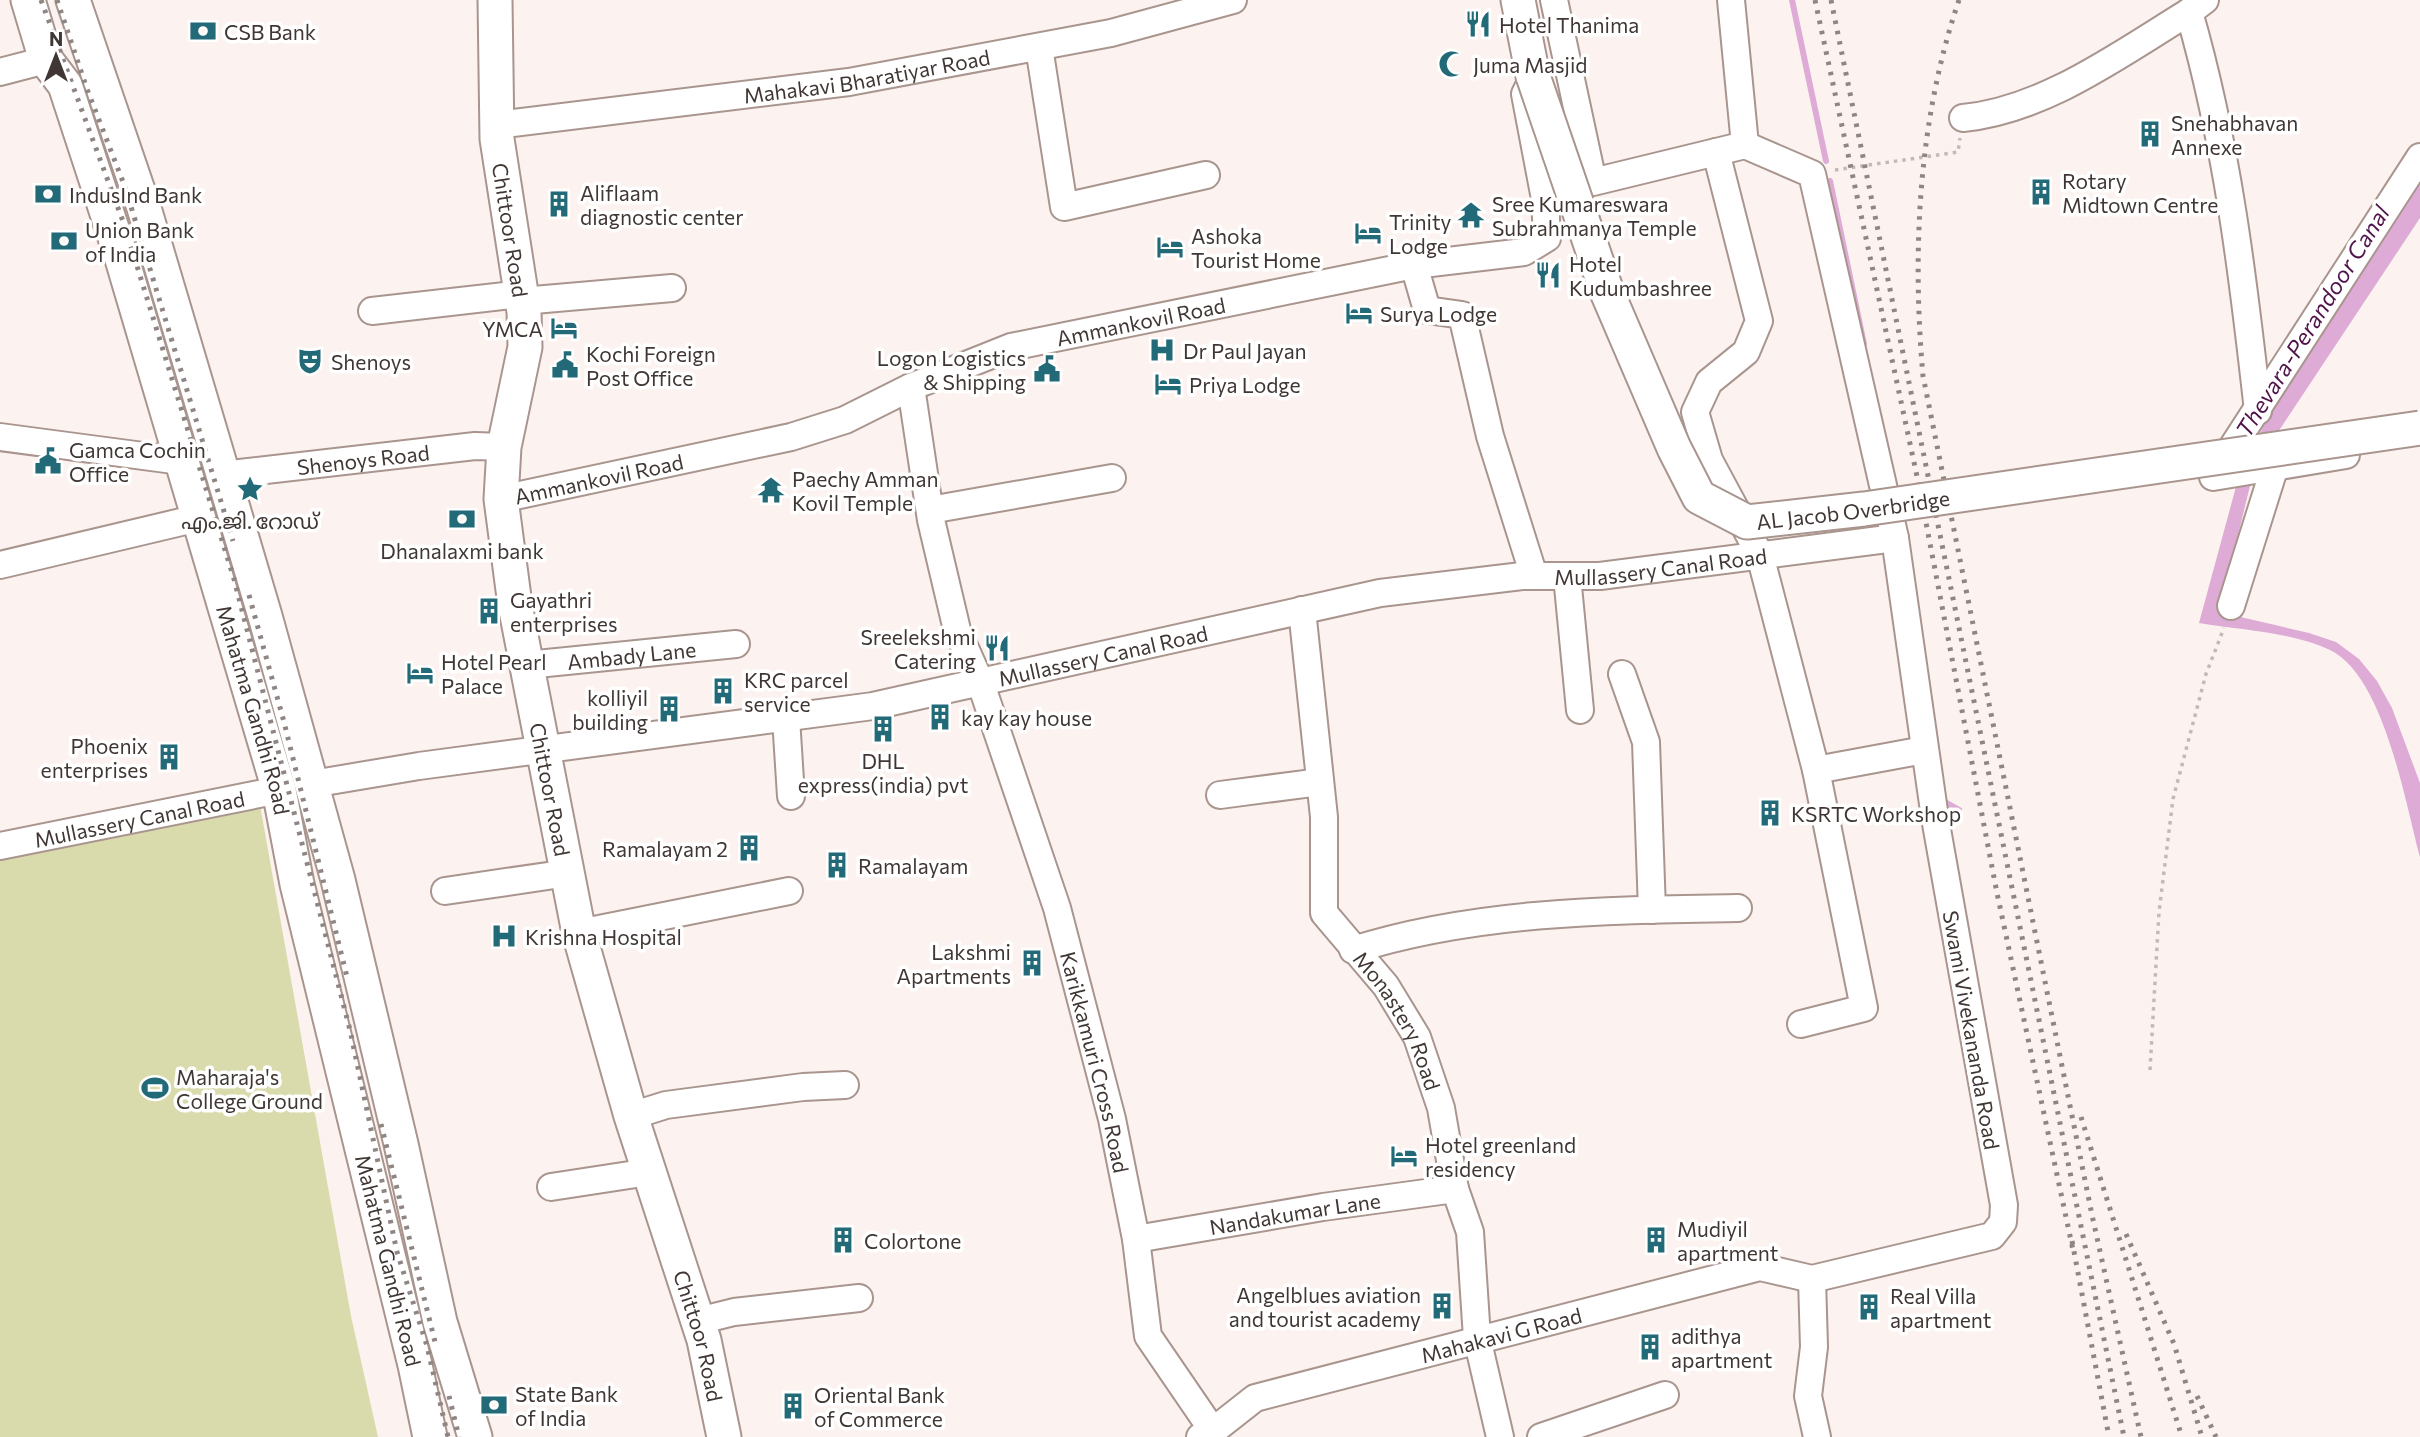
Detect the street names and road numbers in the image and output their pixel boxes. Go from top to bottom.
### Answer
street label: Mahakavi Bharatiyar Road [742,43,992,107]
street label: Chittoor Road [488,161,534,299]
street label: Ammankovil Road [1054,291,1227,350]
street label: Shenoys Road [296,439,431,479]
street label: Ammankovil Road [512,448,685,508]
street label: AL Jacob Overbridge [1755,484,1951,533]
street label: Mullassery Canal Road [1554,542,1768,589]
street label: Mahatma Gandhi Road [212,602,296,817]
street label: Mullassery Canal Road [996,619,1210,690]
street label: Ambady Lane [566,636,697,673]
street label: Chittoor Road [526,720,576,858]
street label: Mullassery Canal Road [32,785,246,851]
street label: Swami Vivekananda Road [1939,909,2005,1151]
street label: Monastery Road [1349,946,1446,1093]
street label: Karikkamuri Cross Road [1056,948,1135,1175]
street label: Mahatma Gandhi Road [351,1152,427,1369]
street label: Nandakumar Lane [1207,1187,1382,1239]
street label: Chittoor Road [669,1267,729,1404]
street label: Mahakavi G Road [1418,1301,1584,1367]

